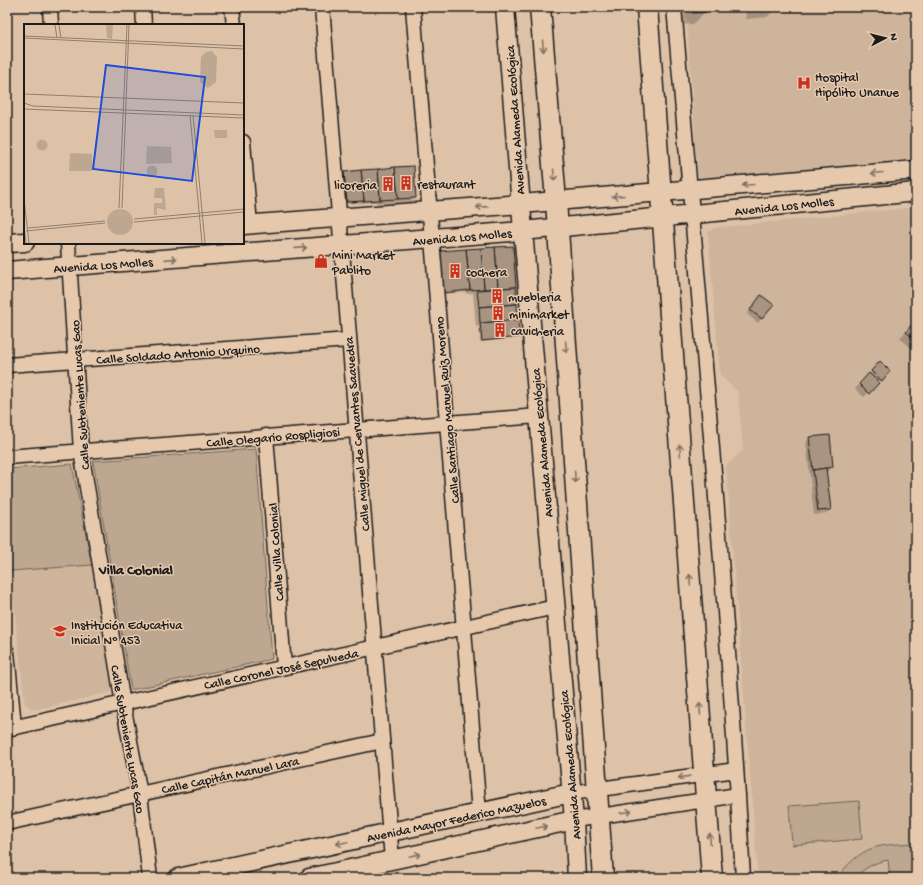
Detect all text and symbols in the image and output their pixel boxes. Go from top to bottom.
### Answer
north arrow [865,18,905,58]
inset map [24,24,244,244]
text: N [887,33,899,41]
one-way arrow [539,39,546,52]
street label: Avenida Alameda Ecológica [504,44,529,195]
place label: Hospital Hipólito Unanue [815,71,899,101]
hospital icon: Hospital Hipólito Unanue [796,75,812,91]
one-way arrow [550,168,557,181]
one-way arrow [871,170,884,177]
building icon: restaurant [398,175,414,191]
building icon: licoreria [380,176,396,192]
place label: restaurant [417,178,477,193]
place label: licoreria [334,179,378,194]
one-way arrow [742,181,755,188]
one-way arrow [612,192,625,199]
street label: Avenida Los Molles [734,195,836,220]
one-way arrow [476,203,489,210]
street label: Avenida Los Molles [412,227,514,250]
one-way arrow [294,245,307,252]
place label: Mini Market Pablito [331,249,396,279]
shop icon: Mini Market Pablito [313,253,329,269]
street label: Avenida Los Molles [53,255,154,277]
one-way arrow [165,255,178,262]
building icon: cochera [447,263,463,279]
place label: cochera [466,266,508,281]
building icon: muebleria [489,288,505,304]
place label: muebleria [508,291,562,306]
building icon: minimarket [490,305,506,321]
place label: minimarket [509,308,571,323]
street label: Calle Santiago Manuel Ruiz Moreno [433,316,464,504]
street label: Calle Subteniente Lucas Gao [69,319,94,470]
building icon: cavicheria [492,322,508,338]
place label: cavicheria [511,325,565,340]
street label: Calle Miguel de Cervantes Saavedra [342,335,374,532]
one-way arrow [562,340,569,353]
street label: Calle Soldado Antonio Urquino [96,342,261,369]
street label: Avenida Alameda Ecológica [529,367,557,518]
street label: Calle Olegario Rospligiosi [206,425,341,452]
one-way arrow [677,444,684,457]
one-way arrow [571,470,578,483]
street label: Calle Villa Colonial [267,502,288,601]
district label: Villa Colonial [98,563,173,580]
one-way arrow [687,574,694,587]
place label: Institución Educativa Inicial Nº 453 [71,619,183,649]
school or university icon: Institución Educativa Inicial Nº 453 [52,623,68,639]
street label: Calle Coronel José Sepulveda [203,647,361,694]
street label: Calle Subteniente Lucas Gao [106,664,147,815]
street label: Avenida Alameda Ecológica [557,689,585,840]
one-way arrow [696,703,703,716]
street label: Calle Capitán Manuel Lara [160,754,301,798]
one-way arrow [678,773,691,781]
street label: Avenida Mayor Federico Mazuelos [366,794,549,847]
one-way arrow [619,808,632,816]
one-way arrow [536,823,549,831]
one-way arrow [706,833,713,846]
one-way arrow [335,839,348,847]
one-way arrow [409,850,422,858]

